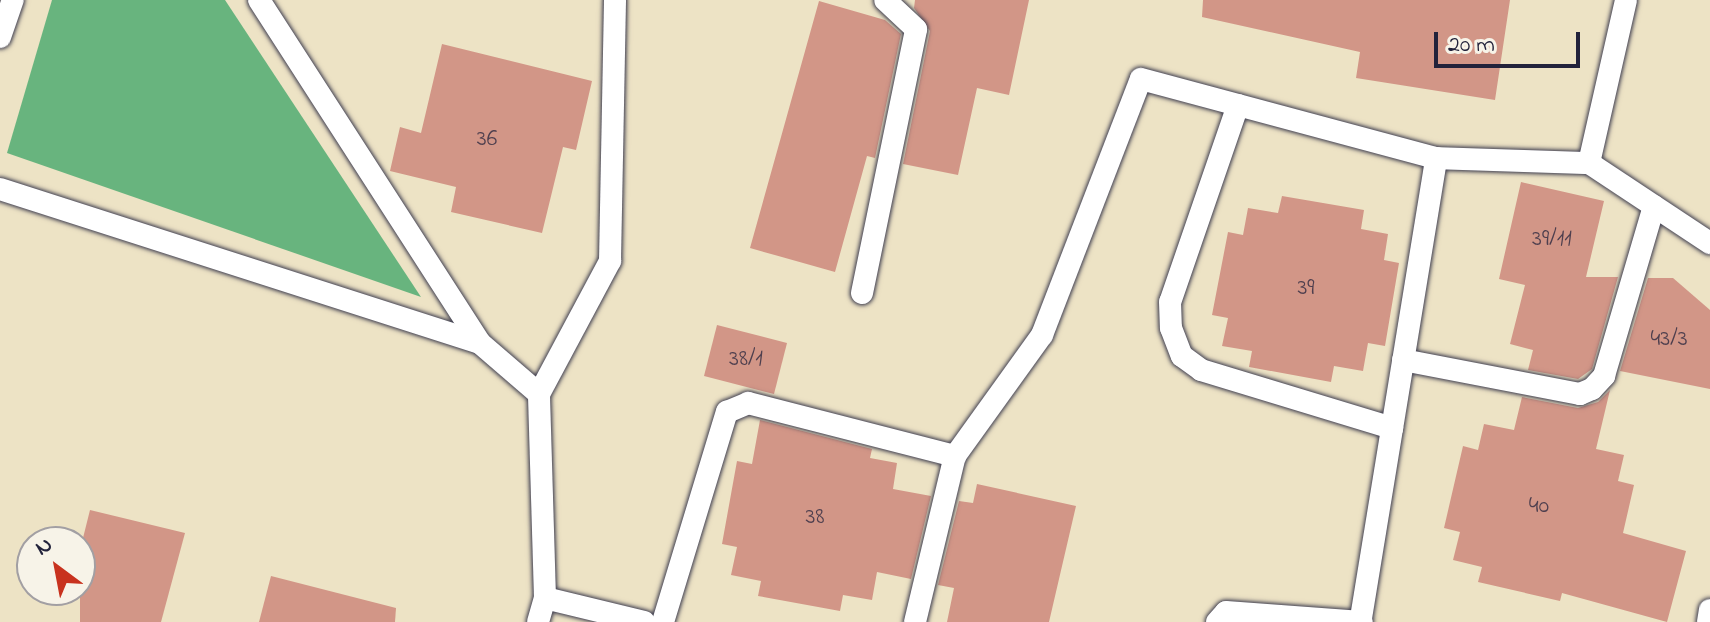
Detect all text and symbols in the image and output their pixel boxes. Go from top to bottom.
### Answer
scale bar [1438,16,1584,66]
text: 20 m [1448,28,1495,63]
house number: 36 [477,126,497,154]
house number: 39/11 [1532,226,1572,254]
house number: 39 [1297,275,1315,303]
house number: 43/3 [1650,326,1688,354]
house number: 38/1 [729,346,763,374]
house number: 40 [1529,493,1549,521]
house number: 38 [806,504,824,532]
north arrow [16,526,96,606]
text: N [30,530,59,565]

